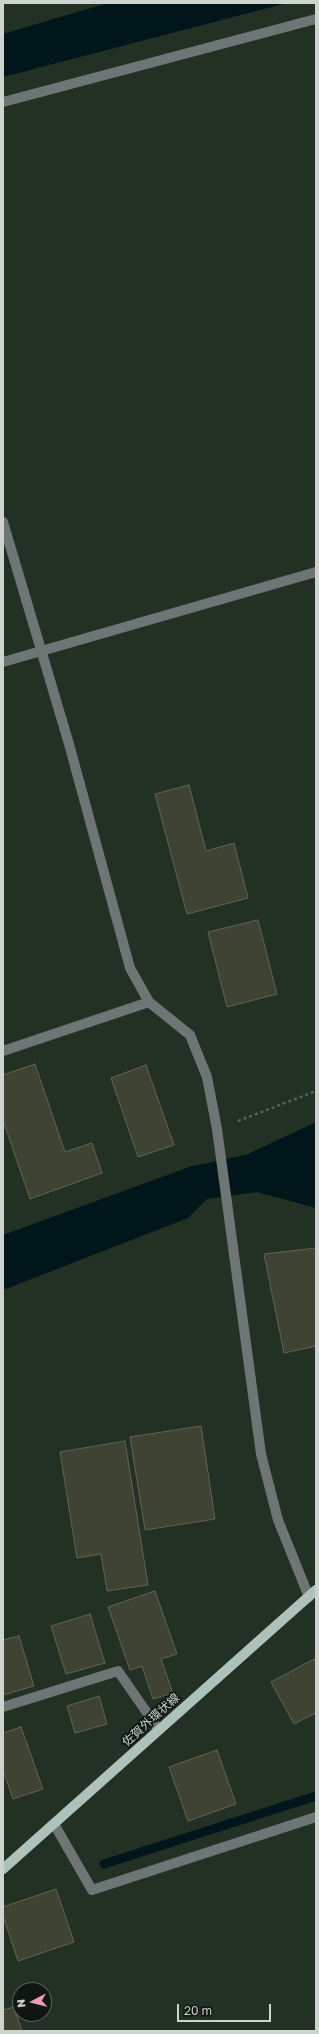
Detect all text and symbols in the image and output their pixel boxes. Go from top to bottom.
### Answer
street label: 佐賀外環状線 [119,1691,183,1749]
north arrow [12,1982,52,2022]
scale bar [179,1996,273,2022]
text: N [14,1998,28,2008]
text: 20 m [184,2003,212,2018]

